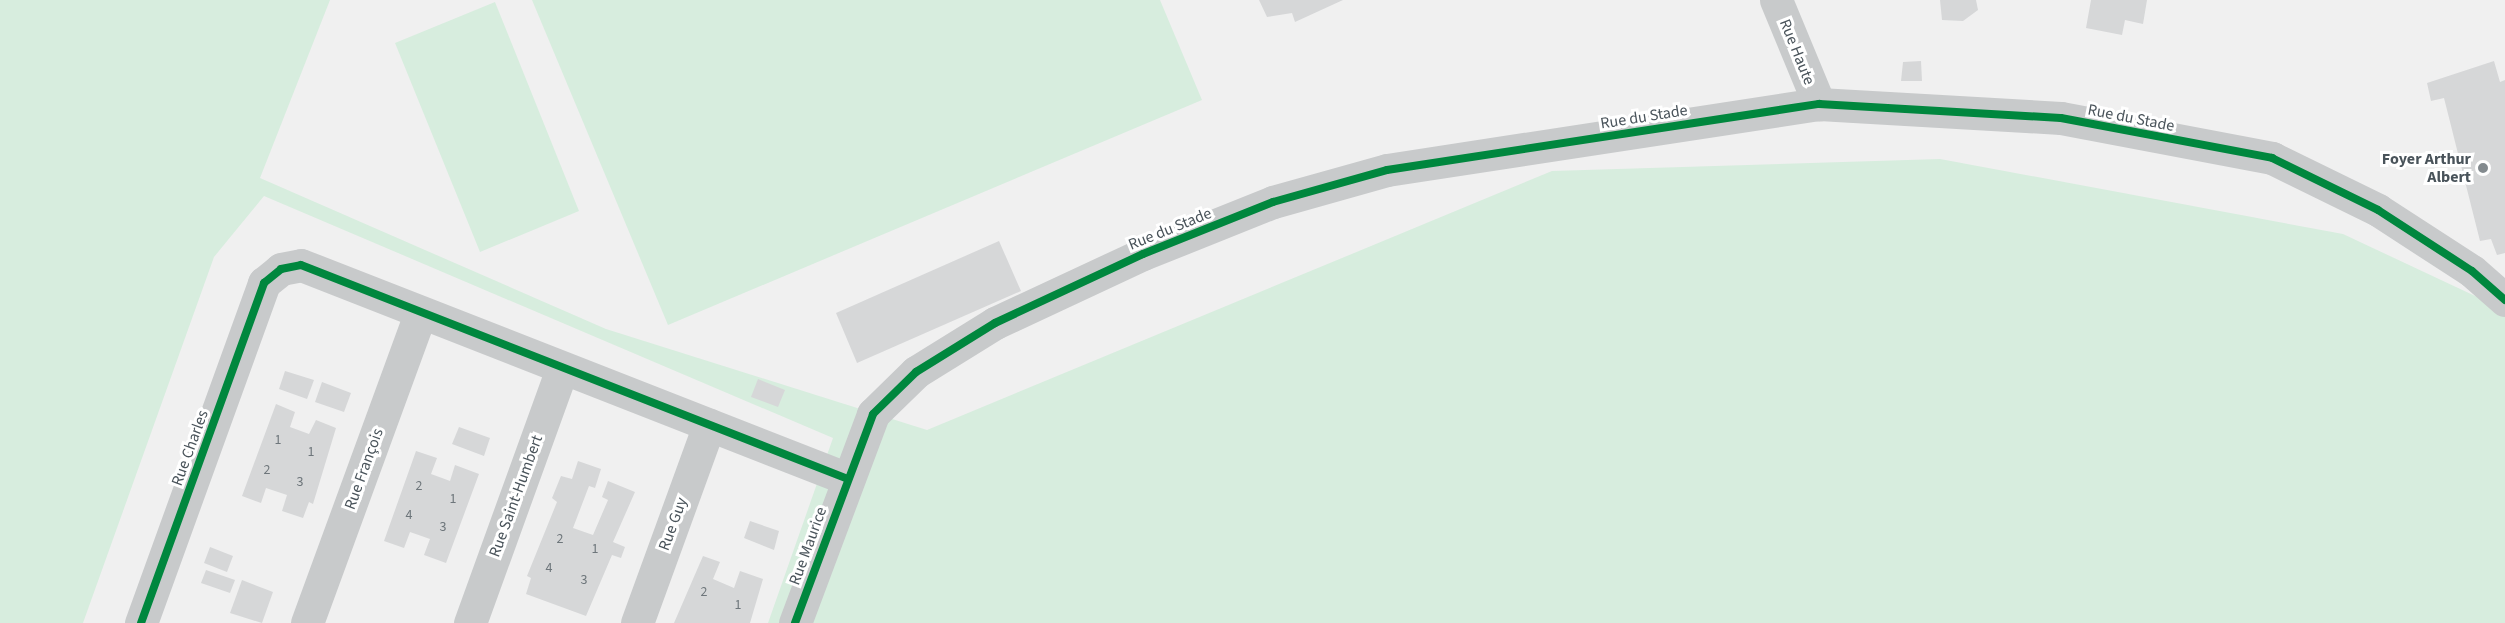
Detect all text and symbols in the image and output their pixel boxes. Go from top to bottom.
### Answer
street label: Rue Haute [1775,16,1819,88]
street label: Rue du Stade [2086,100,2176,136]
street label: Rue du Stade [1599,101,1689,133]
place label: Foyer Arthur Albert [2382,149,2471,187]
marker: Foyer Arthur Albert [2476,161,2490,175]
street label: Rue du Stade [1126,204,1214,254]
street label: Rue Charles [167,408,213,488]
street label: Rue François [340,426,388,512]
house number: 1 [275,432,281,448]
street label: Rue Saint-Humbert [485,432,547,560]
house number: 1 [308,444,314,460]
house number: 2 [264,462,270,478]
house number: 3 [297,474,303,490]
house number: 2 [416,478,422,494]
house number: 1 [450,491,456,507]
street label: Rue Guy [655,495,691,553]
street label: Rue Maurice [785,504,831,588]
house number: 4 [406,507,412,523]
house number: 3 [440,519,446,535]
house number: 2 [557,531,563,547]
house number: 1 [592,541,598,557]
house number: 4 [546,560,552,576]
house number: 3 [581,572,587,588]
house number: 2 [701,584,707,600]
house number: 1 [735,597,741,613]

